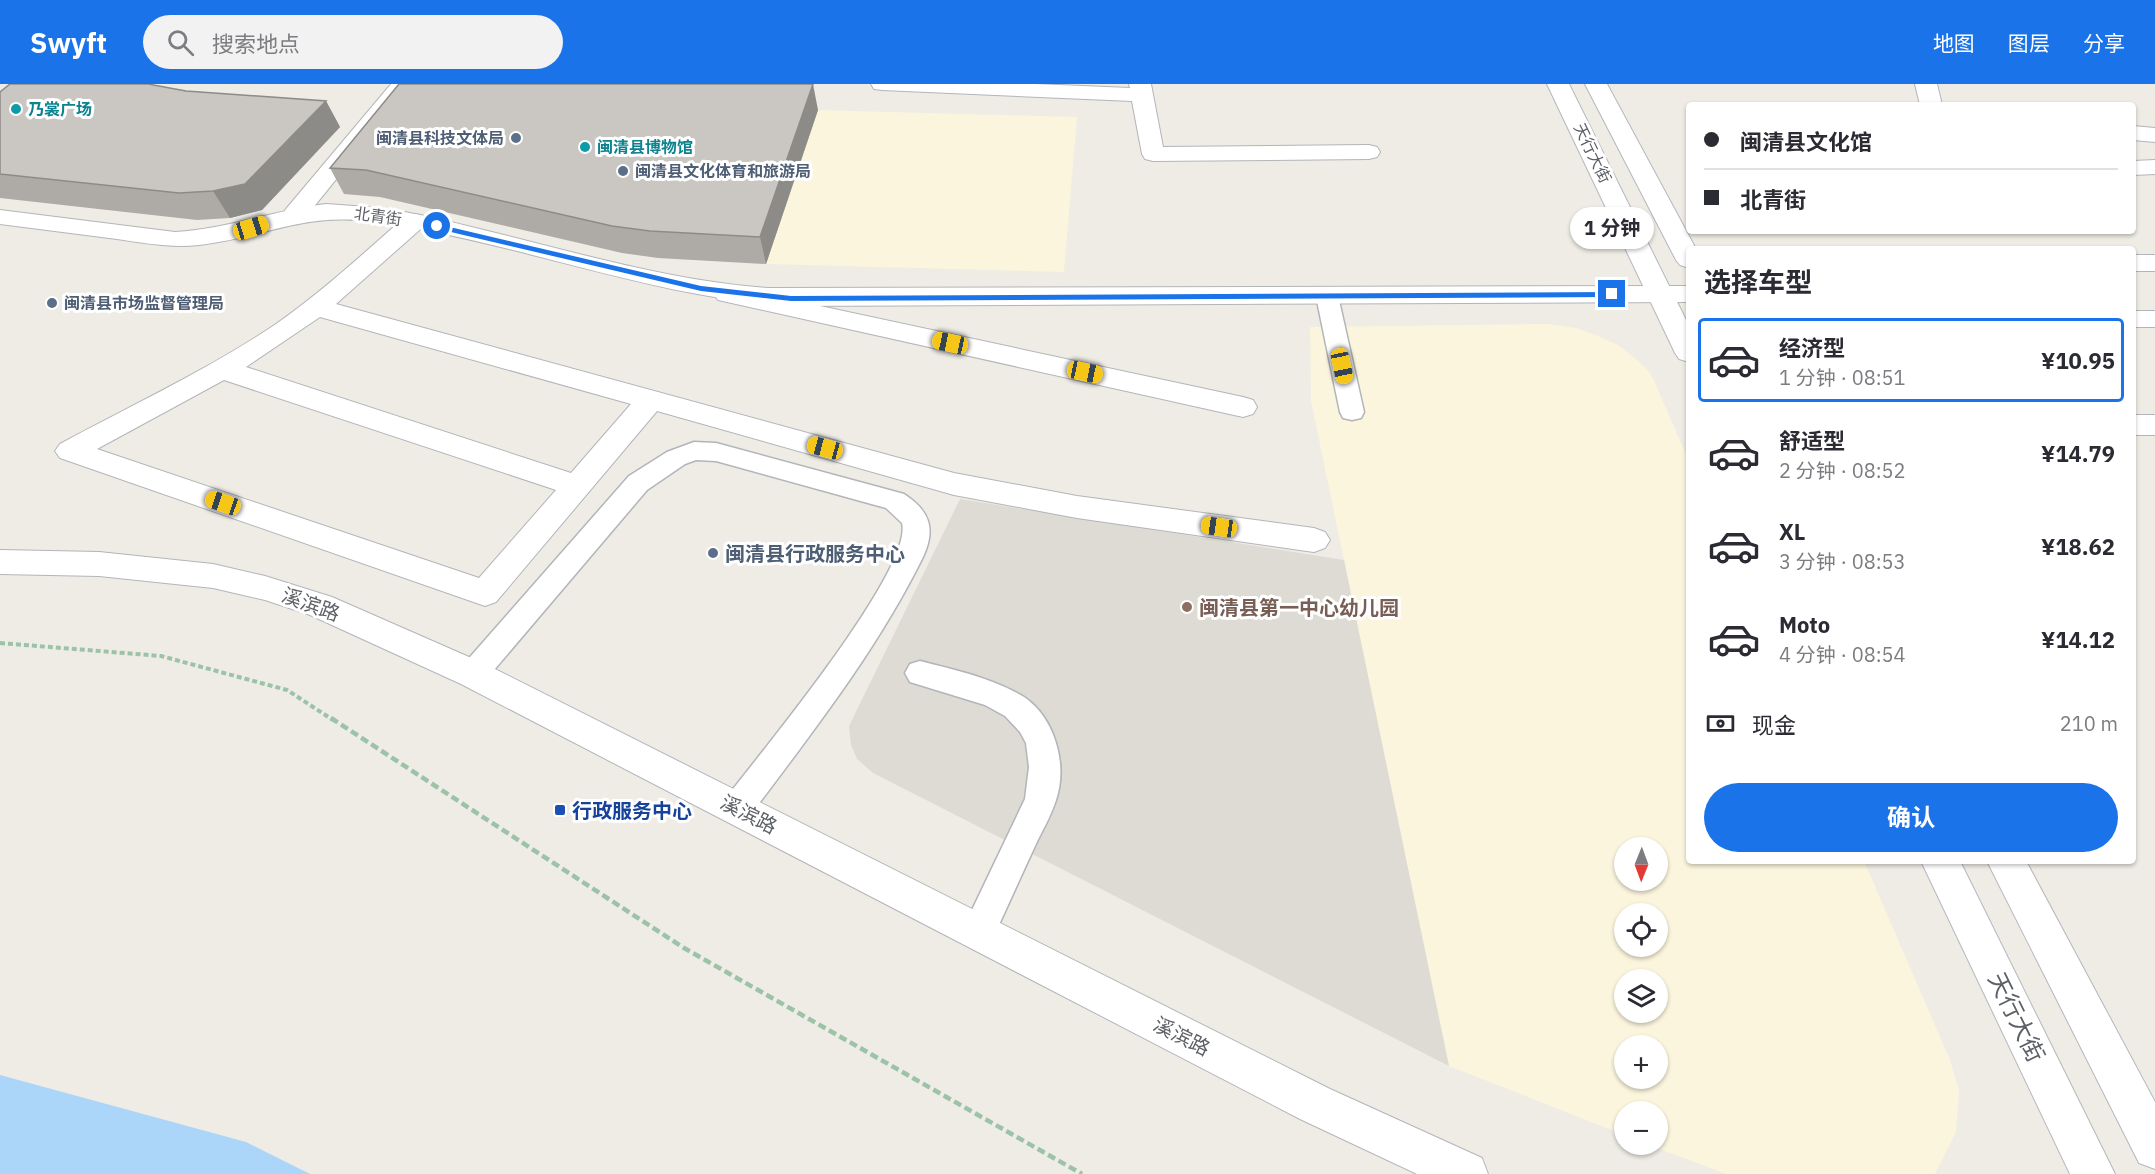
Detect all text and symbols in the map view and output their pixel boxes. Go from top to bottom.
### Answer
search box [143,15,563,69]
text: Swyft [30,24,107,61]
icon: search [164,26,197,59]
text: 搜索地点 [212,29,300,58]
text: 地图 [1933,29,1975,57]
text: 图层 [2008,29,2050,57]
text: 分享 [2083,29,2125,57]
place label: 乃裳广场 [28,99,92,119]
marker: 乃裳广场 [9,102,23,116]
street label: 天行大街 [1570,120,1616,186]
text: 闽清县文化馆 [1740,127,1872,156]
place label: 闽清县科技文体局 [376,128,504,148]
marker: 闽清县科技文体局 [509,131,523,145]
place label: 闽清县博物馆 [597,137,693,157]
marker: 闽清县博物馆 [578,140,592,154]
place label: 闽清县文化体育和旅游局 [635,161,811,181]
marker: 闽清县文化体育和旅游局 [616,164,630,178]
text: 北青街 [1740,185,1806,214]
street label: 北青街 [353,203,403,229]
callout: 1 分钟 [1570,207,1654,249]
route start [423,212,450,239]
car [231,214,271,242]
text: 1 分钟 [1584,214,1640,241]
text: 选择车型 [1704,264,1812,299]
route end [1598,280,1625,307]
place label: 闽清县市场监督管理局 [64,293,224,313]
marker: 闽清县市场监督管理局 [45,296,59,310]
car [931,330,969,356]
icon: car [1707,333,1761,387]
text: 经济型 [1779,333,1845,362]
text: ¥10.95 [2041,346,2115,375]
car [1329,347,1355,385]
car [1066,359,1104,385]
text: 1 分钟 · 08:51 [1779,364,1906,391]
icon: car [1707,426,1761,480]
text: 舒适型 [1779,426,1845,455]
car [805,435,845,461]
text: ¥14.79 [2041,439,2115,468]
text: 2 分钟 · 08:52 [1779,457,1906,484]
car [203,489,243,517]
car [1200,516,1238,538]
text: XL [1779,517,1805,546]
icon: car [1707,519,1761,573]
text: ¥18.62 [2041,532,2115,561]
place label: 闽清县行政服务中心 [725,540,905,567]
marker: 闽清县行政服务中心 [706,546,720,560]
text: 3 分钟 · 08:53 [1779,548,1906,575]
street label: 溪滨路 [278,581,344,627]
place label: 闽清县第一中心幼儿园 [1199,594,1399,621]
marker: 闽清县第一中心幼儿园 [1180,600,1194,614]
text: Moto [1779,610,1830,639]
icon: car [1707,612,1761,666]
text: ¥14.12 [2041,625,2115,654]
text: 4 分钟 · 08:54 [1779,641,1906,668]
icon: cash [1704,707,1737,740]
text: 现金 [1752,710,1796,739]
text: 210 m [2060,710,2118,737]
button: 确认 [1704,783,2118,852]
street label: 溪滨路 [716,788,782,840]
place label: 行政服务中心 [572,797,692,824]
marker: 行政服务中心 [553,803,567,817]
north arrow [1614,837,1668,891]
map controls [1614,837,1668,1155]
button: locate [1614,903,1668,957]
street label: 天行大街 [1982,967,2052,1067]
button: layers [1614,969,1668,1023]
street label: 溪滨路 [1149,1010,1215,1062]
button: + [1614,1035,1668,1089]
button: − [1614,1101,1668,1155]

